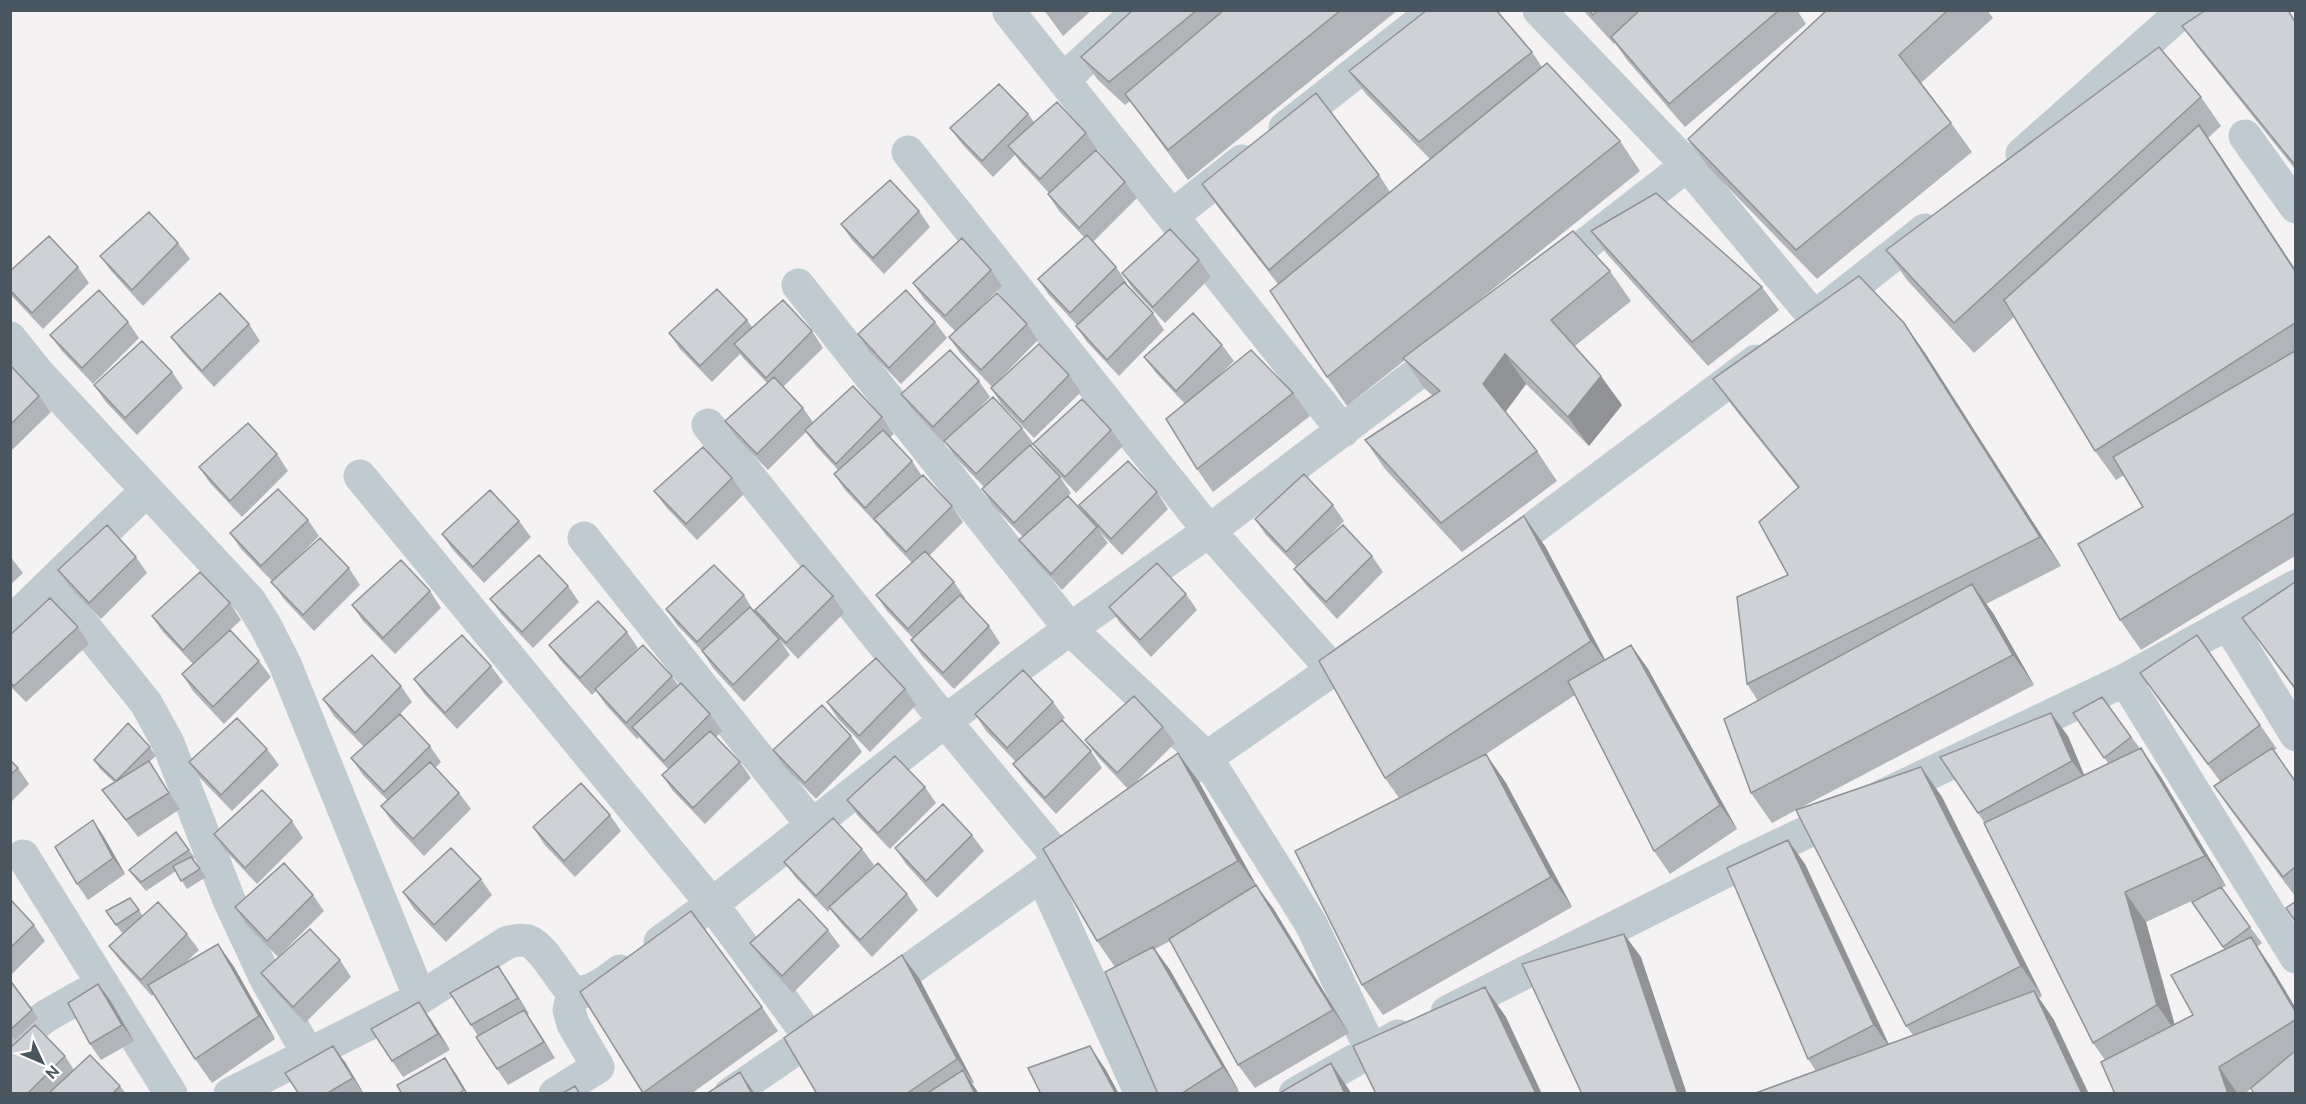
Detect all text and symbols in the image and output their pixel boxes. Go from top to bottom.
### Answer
north arrow [12,1032,72,1092]
text: N [42,1062,63,1083]

